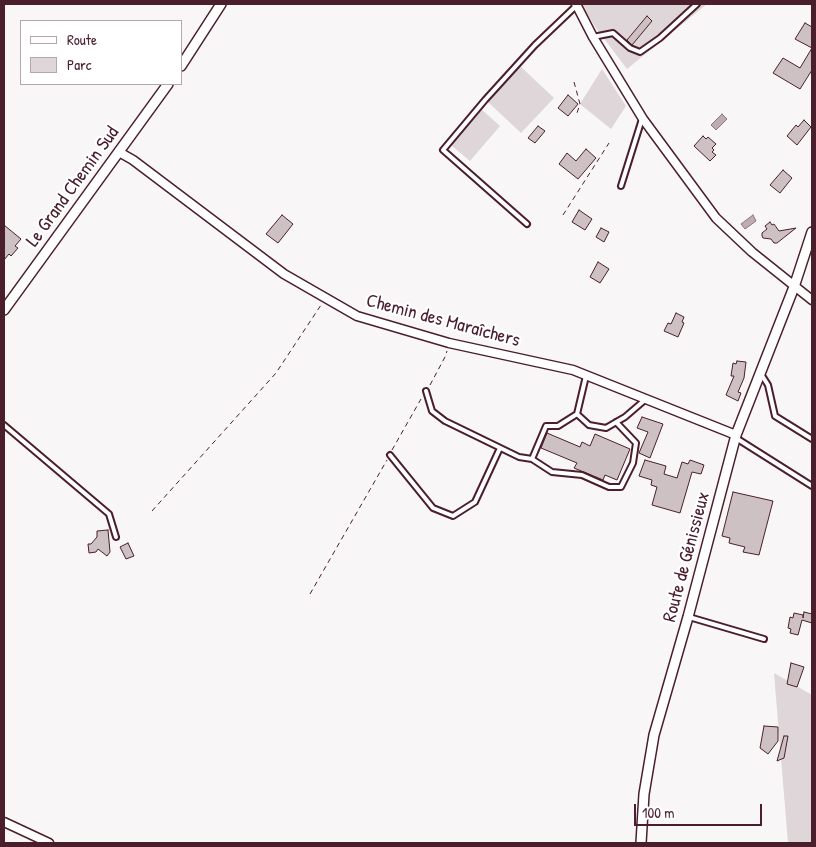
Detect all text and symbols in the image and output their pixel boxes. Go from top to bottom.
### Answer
legend [20,20,182,85]
text: Route [67,29,97,50]
text: Parc [67,54,92,75]
street label: Le Grand Chemin Sud [22,122,124,252]
street label: Chemin des Maraîchers [364,290,522,352]
street label: Route de Génissieux [659,489,715,625]
scale bar [636,794,764,826]
text: 100 m [642,802,675,823]

